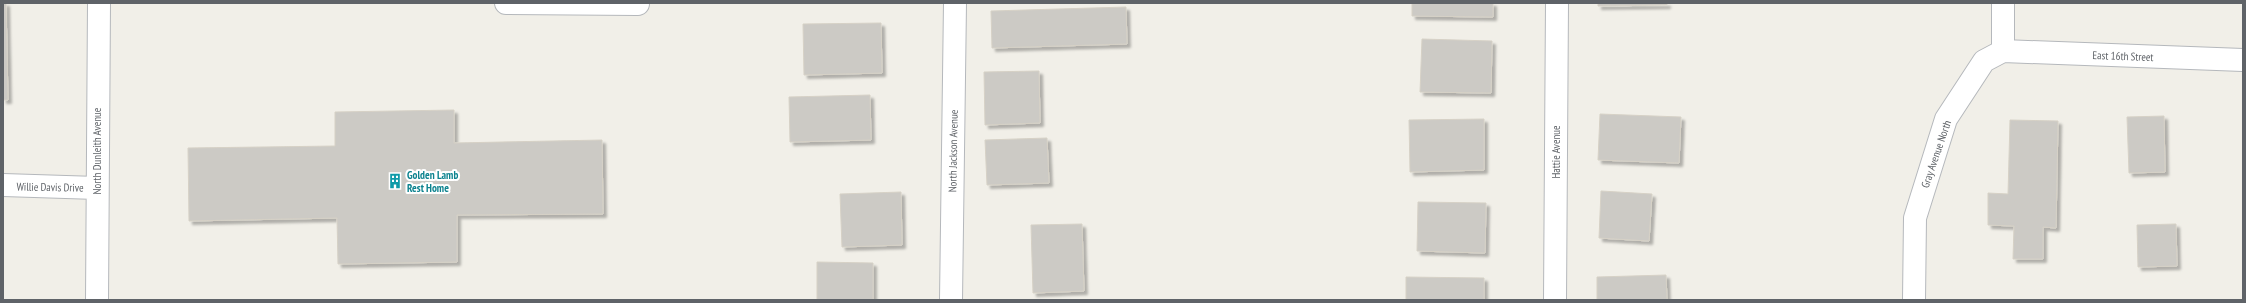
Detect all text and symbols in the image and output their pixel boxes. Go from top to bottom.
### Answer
street label: East 16th Street [2092,48,2154,64]
street label: North Dunleith Avenue [90,107,104,194]
street label: North Jackson Avenue [945,109,961,192]
street label: Gray Avenue North [1918,118,1954,190]
street label: Hattie Avenue [1549,125,1563,179]
place label: Golden Lamb Rest Home [407,168,458,195]
building icon: Golden Lamb Rest Home [386,172,404,190]
street label: Willie Davis Drive [16,179,84,195]

